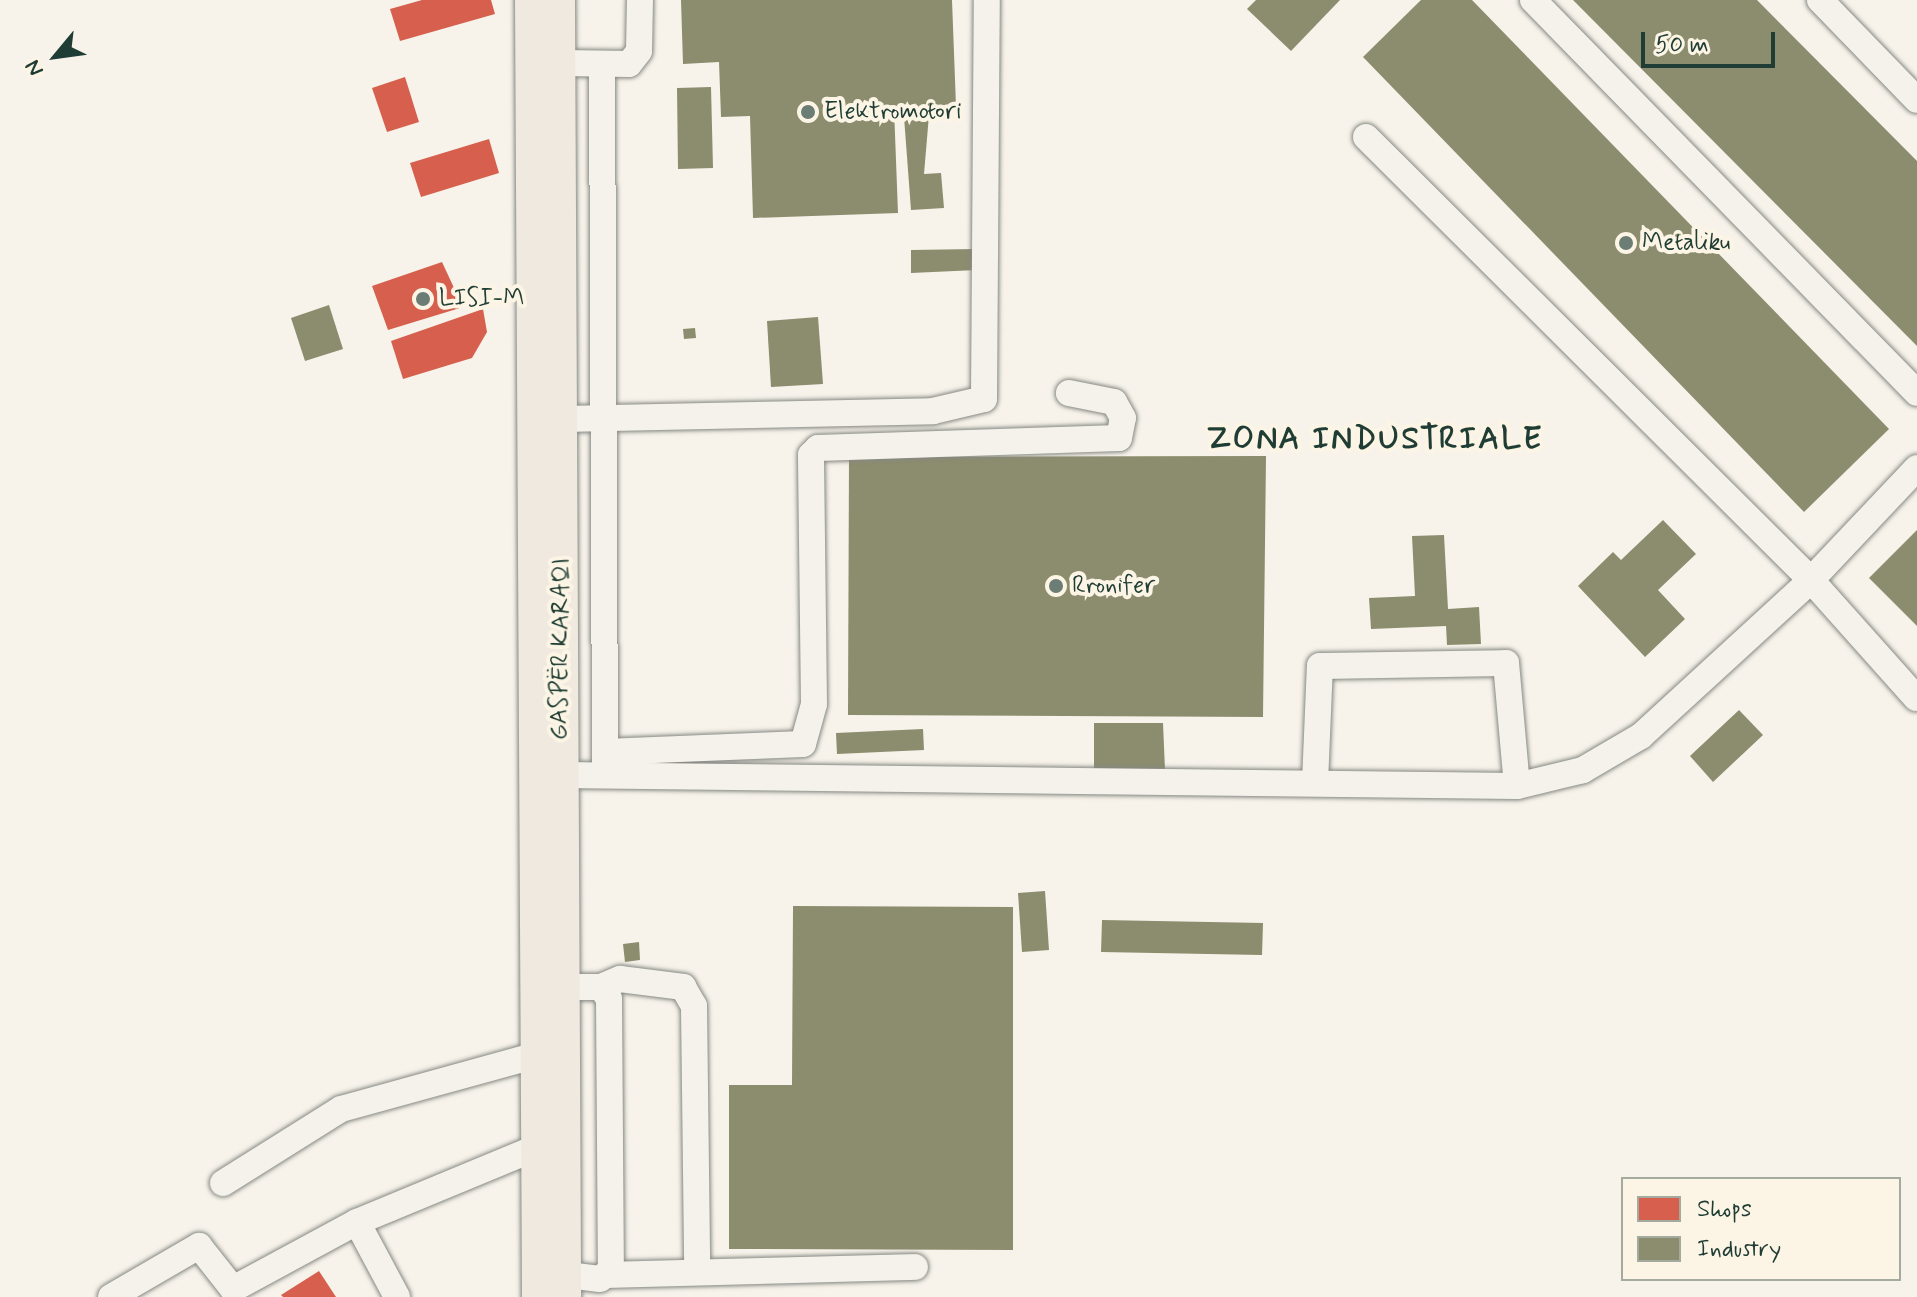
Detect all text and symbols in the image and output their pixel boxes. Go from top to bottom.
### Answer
north arrow [16,16,96,96]
scale bar [1645,16,1779,66]
text: 50 m [1655,30,1709,61]
text: N [19,54,51,81]
place label: Elektromotori [824,98,961,126]
marker: Elektromotori [799,103,817,121]
place label: Metaliku [1642,229,1730,257]
marker: Metaliku [1617,234,1635,252]
place label: LISI-M [439,285,524,313]
marker: LISI-M [414,290,432,308]
district label: ZONA INDUSTRIALE [1208,420,1542,458]
street label: GASPËR KARAQI [545,558,577,740]
place label: Rronifer [1072,572,1155,600]
marker: Rronifer [1047,577,1065,595]
legend [1621,1177,1901,1281]
text: Shops [1697,1194,1752,1225]
text: Industry [1697,1234,1781,1265]

